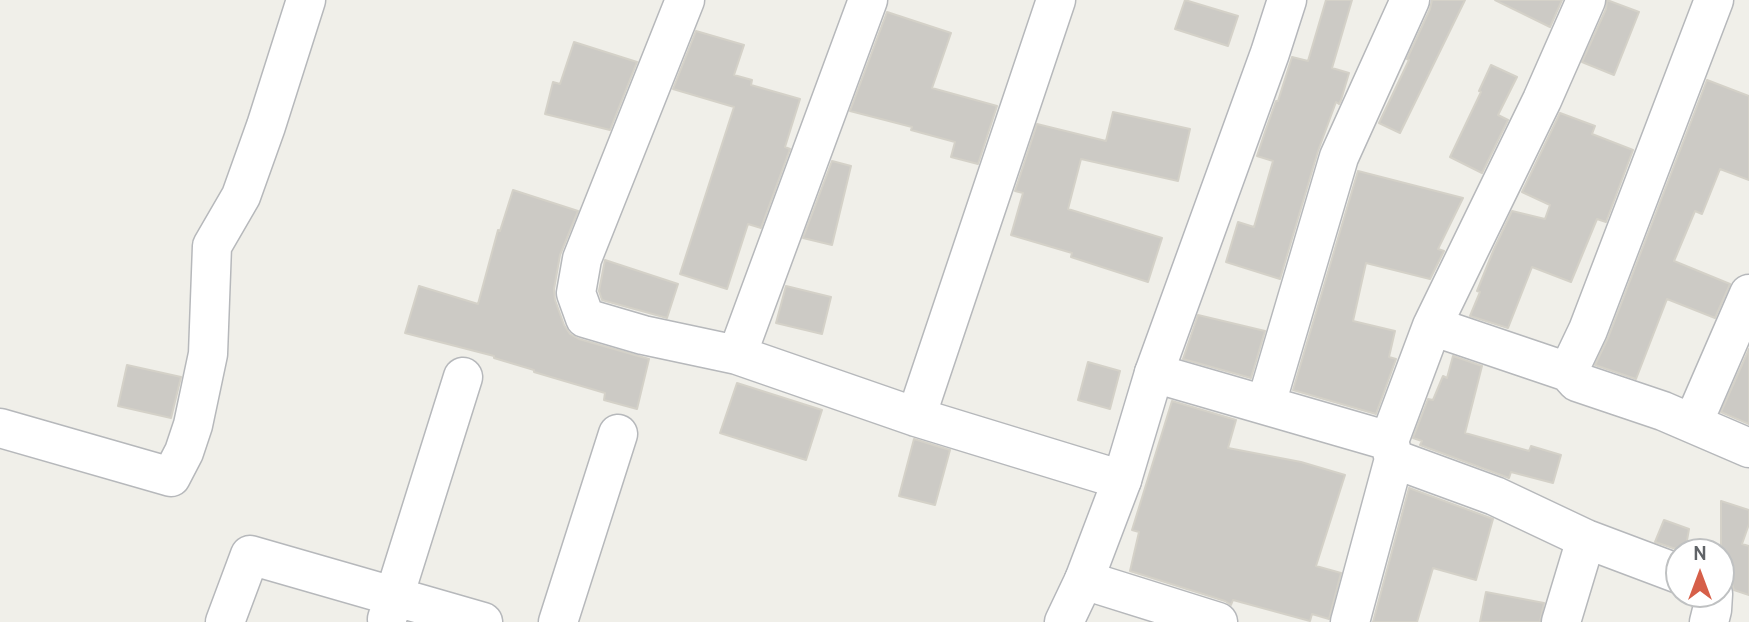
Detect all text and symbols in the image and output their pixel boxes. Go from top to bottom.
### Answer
north arrow [1665,538,1735,608]
text: N [1693,542,1707,565]

